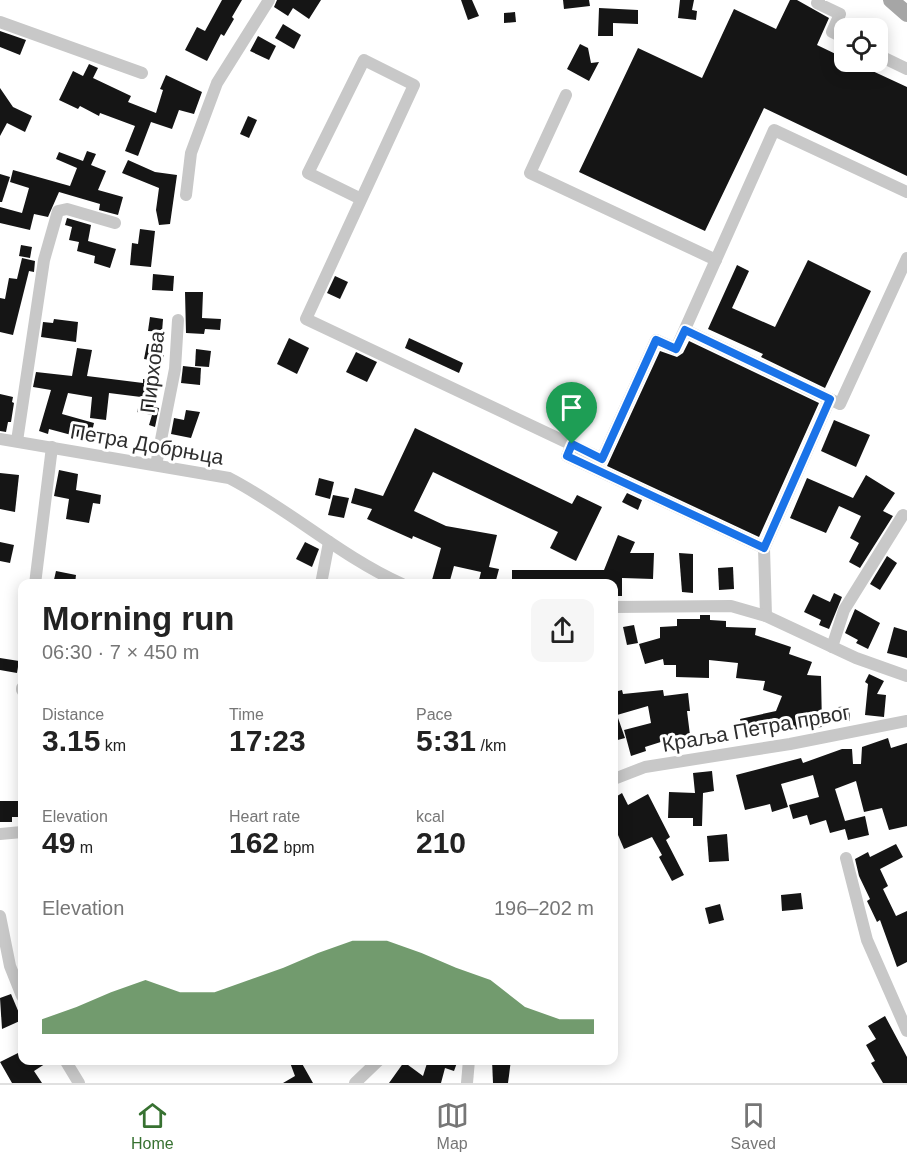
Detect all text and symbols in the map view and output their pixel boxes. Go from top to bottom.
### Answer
map controls [834,18,888,72]
button: locate [834,18,888,72]
street label: Пирхова [136,329,168,414]
pin [546,382,597,444]
icon: arrive [555,391,588,424]
street label: Петра Добрњца [68,419,226,469]
button: share [531,599,594,662]
text: Morning run [42,600,234,637]
text: 06:30 · 7 × 450 m [42,641,199,663]
street label: Краља Петра првог [660,700,852,756]
text: Distance [42,706,104,723]
text: Time [229,706,264,723]
text: Pace [416,706,452,723]
text: 3.15 [42,724,100,757]
text: 17:23 [229,724,306,757]
text: 5:31 [416,724,476,757]
text: km [100,737,126,754]
text: /km [476,737,506,754]
text: Elevation [42,808,108,825]
text: Heart rate [229,808,300,825]
text: kcal [416,808,444,825]
text: 49 [42,826,75,859]
text: 162 [229,826,279,859]
text: 210 [416,826,466,859]
text: m [75,839,93,856]
text: bpm [279,839,315,856]
text: Elevation [42,897,124,919]
text: 196–202 m [494,897,594,919]
tab: Home [131,1099,174,1153]
tab: Map [436,1099,469,1153]
tab: Saved [731,1099,776,1153]

